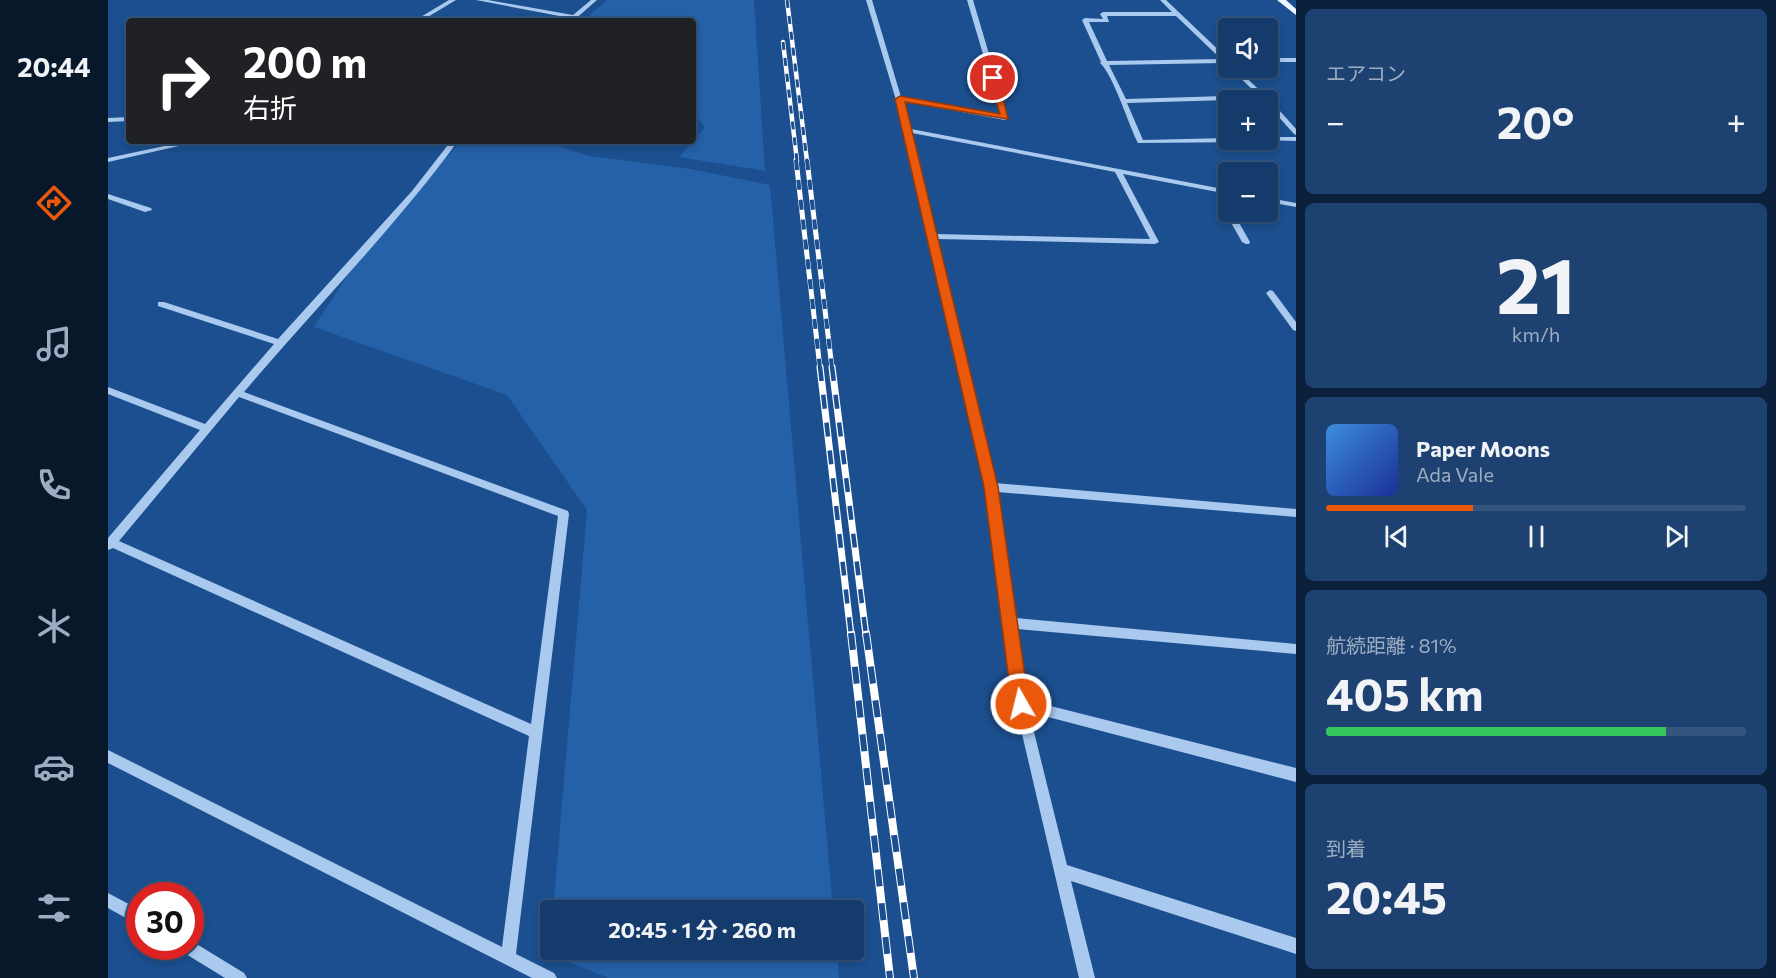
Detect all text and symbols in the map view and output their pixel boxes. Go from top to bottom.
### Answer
map controls [1218,18,1278,222]
button: sound [1218,18,1278,78]
text: 200 m [243,35,367,87]
icon: right [144,42,222,120]
text: 20:44 [17,50,91,83]
pin [967,52,1018,103]
icon: arrive [976,61,1009,94]
text: エアコン [1326,61,1406,85]
button: + [1218,90,1278,150]
text: 右折 [243,91,297,124]
text: 20° [1497,93,1575,148]
text: − [1326,100,1345,141]
text: + [1727,100,1746,141]
button: − [1218,162,1278,222]
icon: directions [33,182,75,224]
text: 21 [1496,235,1576,330]
text: km/h [1512,322,1560,346]
icon: music [33,323,75,365]
text: Paper Moons [1416,435,1550,462]
text: Ada Vale [1416,462,1494,486]
icon: phone [33,464,75,506]
icon: previous [1380,520,1413,553]
icon: pause [1520,520,1553,553]
icon: next [1660,520,1693,553]
icon: climate [33,605,75,647]
text: 航続距離 · 81% [1326,633,1457,657]
text: 405 km [1326,665,1483,720]
position arrow [989,672,1053,736]
icon: car [33,746,75,788]
text: 到着 [1326,836,1366,860]
text: 20:45 [1326,868,1447,923]
speed limit sign: 30 [126,882,204,960]
icon: filters [33,887,75,929]
text: 20:45 · 1 分 · 260 m [608,916,796,943]

